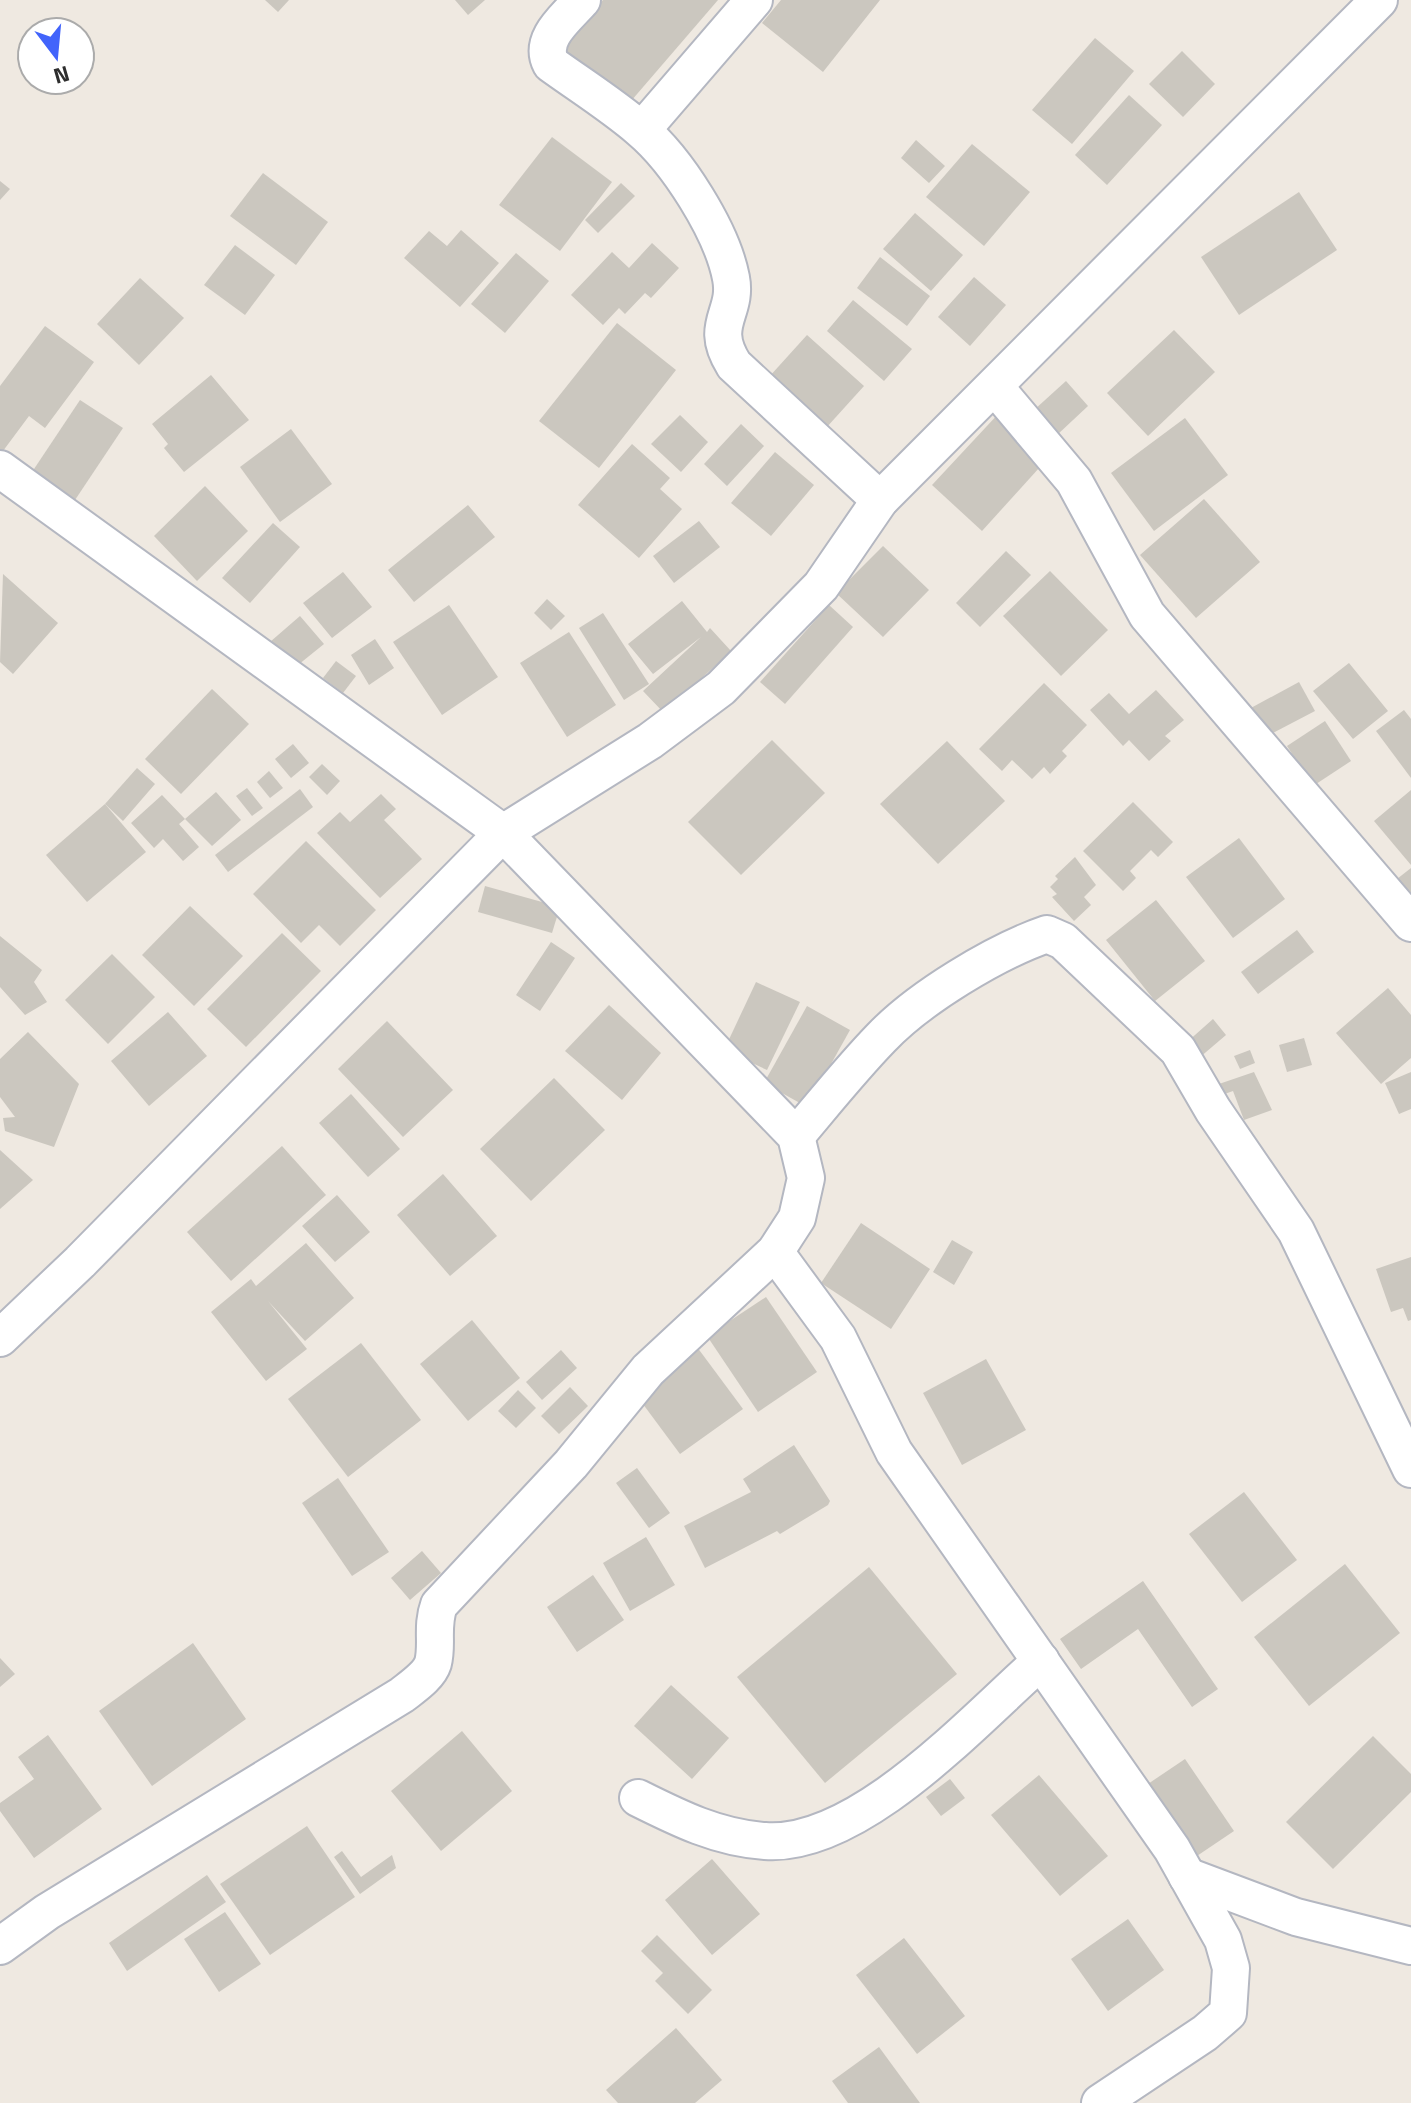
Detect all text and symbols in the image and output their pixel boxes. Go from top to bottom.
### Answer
north arrow [16,16,96,96]
text: N [49,57,74,94]

